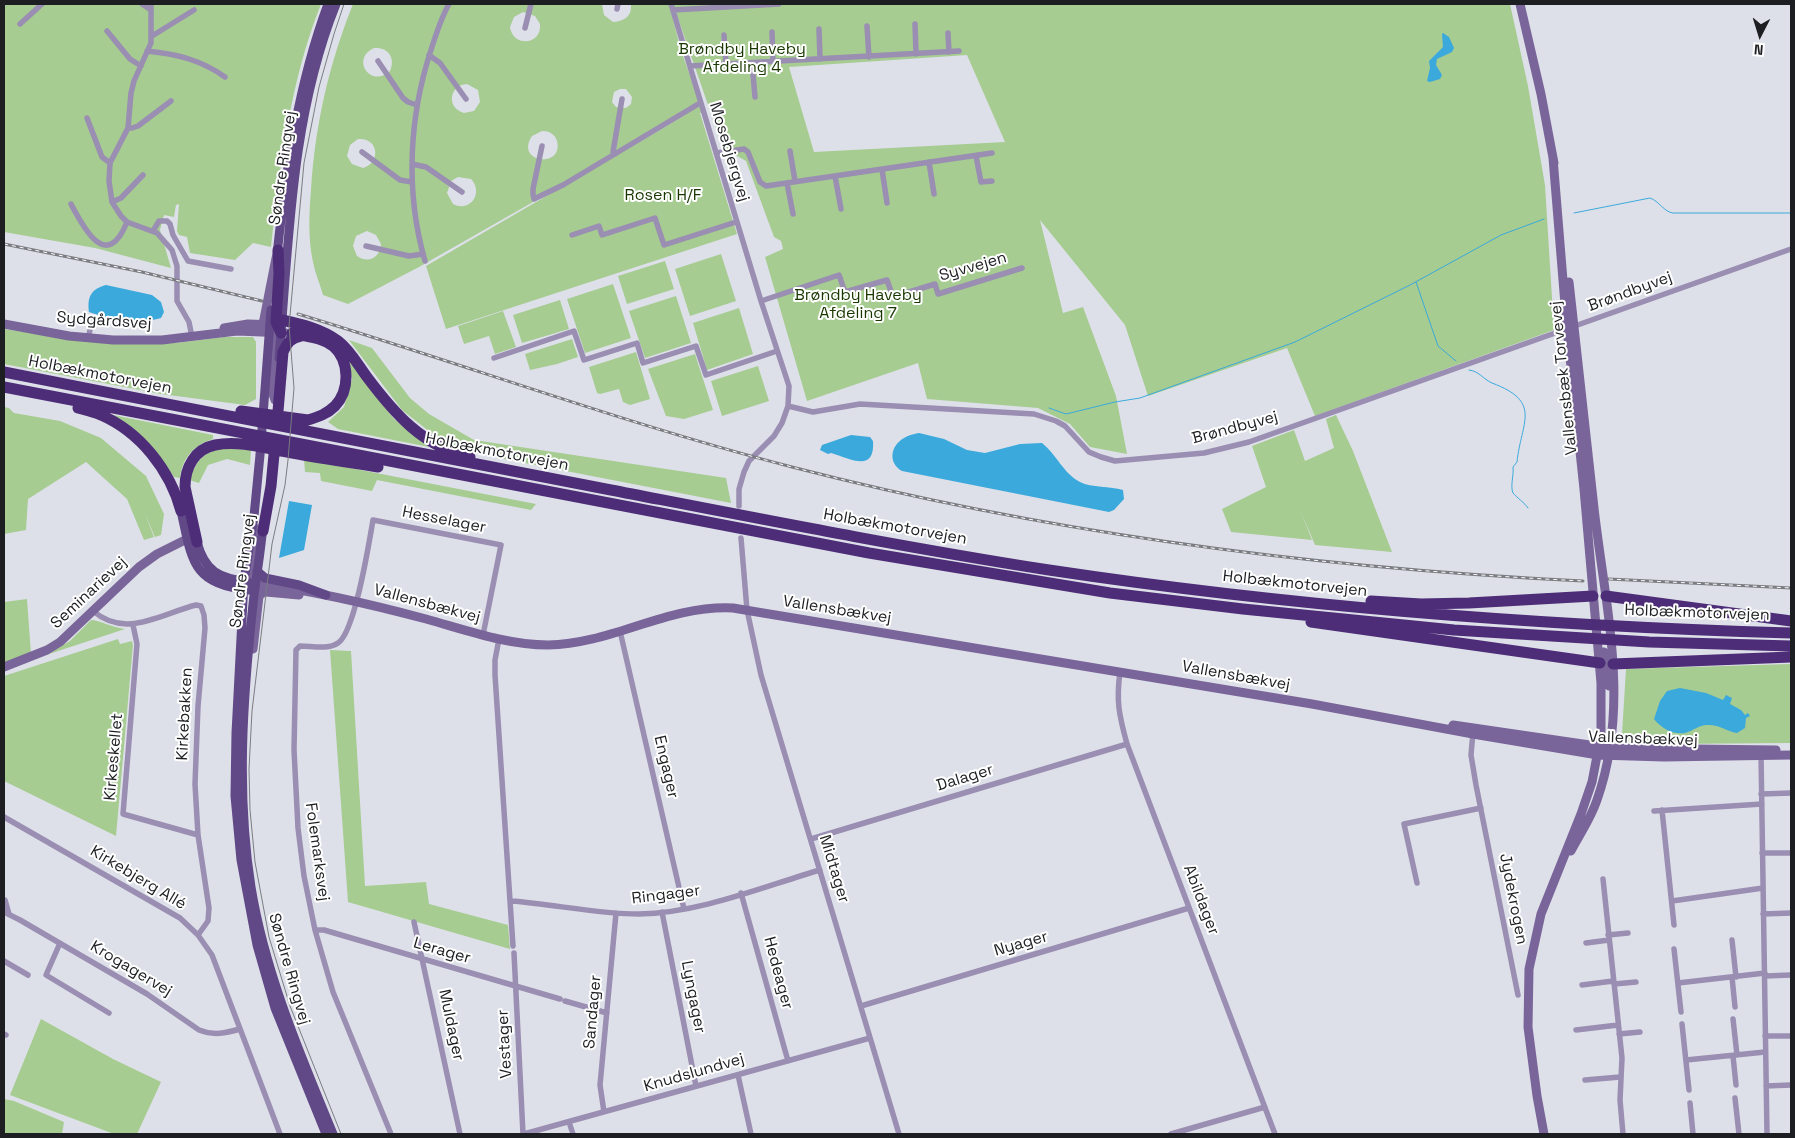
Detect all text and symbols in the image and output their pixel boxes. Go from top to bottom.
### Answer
north arrow [1735,10,1785,60]
park label: Brøndby Haveby Afdeling 4 [678,40,806,78]
text: N [1753,41,1764,59]
street label: Mosebjergvej [705,100,753,204]
street label: Søndre Ringvej [265,110,301,226]
park label: Rosen H/F [625,186,701,206]
street label: Syvvejen [937,248,1009,286]
street label: Brøndbyvej [1585,268,1675,316]
park label: Brøndby Haveby Afdeling 7 [794,286,922,324]
street label: Vallensbæk Torvevej [1546,300,1582,456]
street label: Sydgårdsvej [56,308,152,334]
street label: Holbækmotorvejen [27,352,173,398]
street label: Brøndbyvej [1190,407,1280,449]
street label: Holbækmotorvejen [424,429,570,475]
street label: Hesselager [400,502,488,538]
street label: Holbækmotorvejen [822,505,968,549]
street label: Søndre Ringvej [226,513,260,629]
street label: Seminarievej [47,553,131,633]
street label: Holbækmotorvejen [1222,567,1368,601]
street label: Vallensbækvej [372,581,482,627]
street label: Vallensbækvej [781,592,893,628]
street label: Holbækmotorvejen [1624,601,1770,625]
street label: Vallensbækvej [1180,657,1292,695]
street label: Kirkebakken [173,667,197,761]
street label: Kirkeskellet [101,712,127,802]
street label: Vallensbækvej [1588,727,1698,751]
street label: Engager [649,734,683,800]
street label: Dalager [934,760,996,796]
street label: Folemarksvej [301,802,333,902]
street label: Midtager [815,833,853,905]
street label: Kirkebjerg Allé [87,842,189,914]
street label: Jydekrogen [1495,852,1531,946]
street label: Abildager [1179,862,1223,938]
street label: Ringager [631,881,701,909]
street label: Søndre Ringvej [264,911,314,1027]
street label: Nyager [992,927,1050,961]
street label: Lerager [411,934,473,968]
street label: Hedeager [759,935,797,1011]
street label: Krogagervej [87,937,175,1001]
street label: Lyngager [677,959,709,1035]
street label: Sandager [580,974,606,1050]
street label: Muldager [434,987,468,1063]
street label: Vestager [494,1009,516,1079]
street label: Knudslundvej [642,1050,746,1096]

